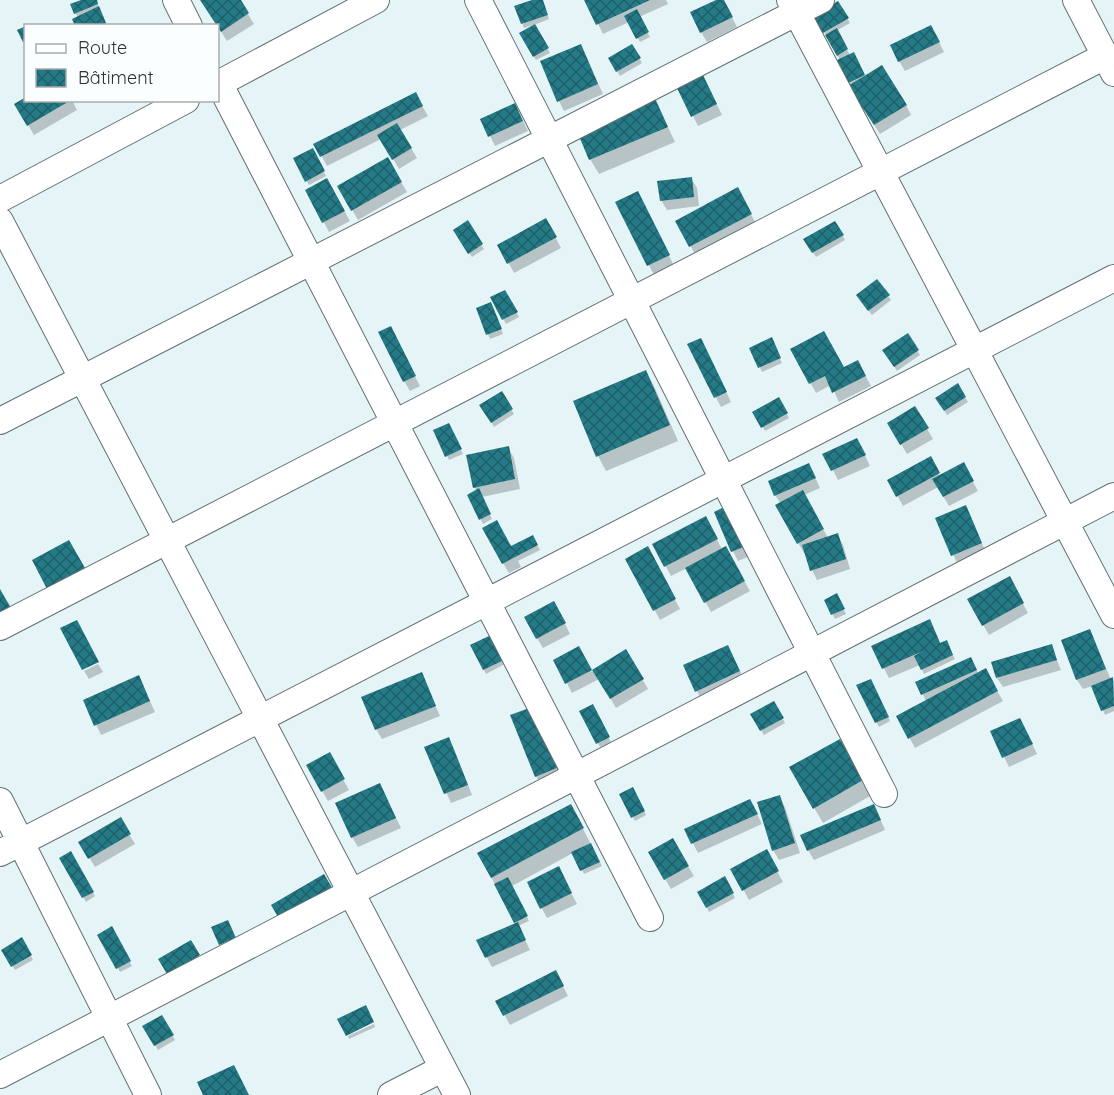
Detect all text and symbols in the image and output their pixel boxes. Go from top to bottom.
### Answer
legend [24,24,219,102]
text: Route [78,36,127,59]
text: Bâtiment [78,66,154,89]

